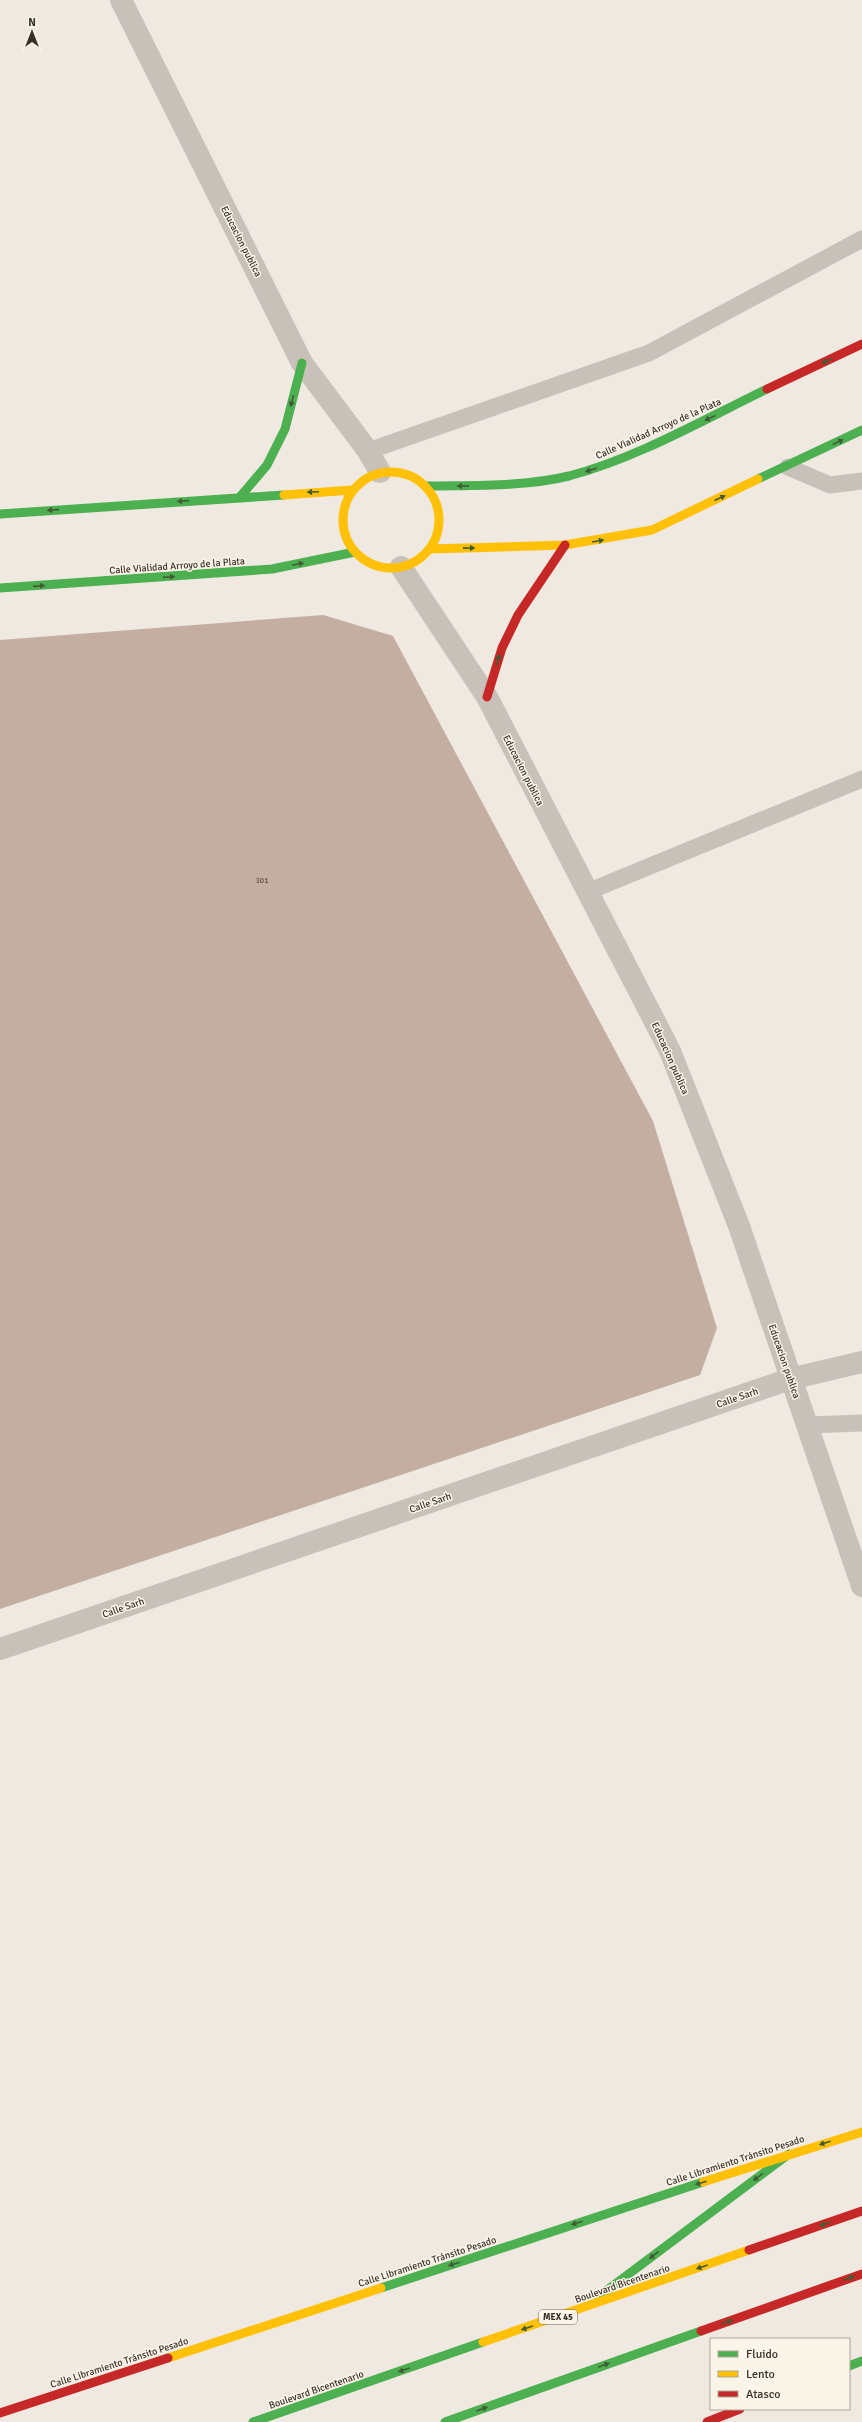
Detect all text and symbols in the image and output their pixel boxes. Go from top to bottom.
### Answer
north arrow [12,12,52,52]
text: N [28,16,36,29]
street label: Educacion publica [218,204,264,279]
one-way arrow [821,358,833,364]
one-way arrow [289,394,295,407]
street label: Calle Vialidad Arroyo de la Plata [594,396,723,462]
one-way arrow [704,415,716,421]
one-way arrow [832,439,843,445]
one-way arrow [585,467,597,473]
one-way arrow [456,483,469,489]
one-way arrow [307,489,319,496]
one-way arrow [715,495,726,501]
one-way arrow [177,497,189,504]
one-way arrow [47,507,60,514]
one-way arrow [592,537,604,543]
one-way arrow [463,545,476,551]
street label: Calle Vialidad Arroyo de la Plata [109,555,245,577]
one-way arrow [292,561,304,567]
one-way arrow [163,573,175,580]
one-way arrow [33,582,45,589]
one-way arrow [495,654,501,666]
street label: Educacion publica [500,733,546,808]
house number: 301 [256,875,268,885]
street label: Educacion publica [649,1020,691,1096]
street label: Educacion publica [766,1323,802,1400]
street label: Calle Sarh [715,1385,760,1411]
street label: Calle Sarh [408,1490,453,1516]
street label: Calle Sarh [101,1595,146,1621]
street label: Calle Libramiento Tránsito Pesado [665,2133,806,2189]
one-way arrow [818,2140,830,2146]
one-way arrow [752,2173,763,2182]
one-way arrow [694,2180,706,2186]
one-way arrow [571,2221,583,2227]
one-way arrow [819,2221,831,2227]
street label: Calle Libramiento Tránsito Pesado [357,2234,498,2290]
one-way arrow [648,2251,659,2259]
one-way arrow [447,2261,459,2267]
street label: Boulevard Bicentenario [573,2262,671,2306]
one-way arrow [696,2264,708,2270]
one-way arrow [844,2275,856,2281]
road number: MEX 45 [539,2310,577,2324]
one-way arrow [721,2319,733,2325]
one-way arrow [520,2325,532,2331]
street label: Calle Libramiento Tránsito Pesado [49,2335,190,2391]
legend [710,2338,850,2410]
text: Fluido [746,2347,778,2362]
one-way arrow [599,2362,611,2368]
one-way arrow [397,2367,409,2373]
text: Lento [746,2367,775,2382]
street label: Boulevard Bicentenario [267,2368,365,2412]
text: Atasco [746,2387,781,2402]
one-way arrow [476,2406,488,2412]

